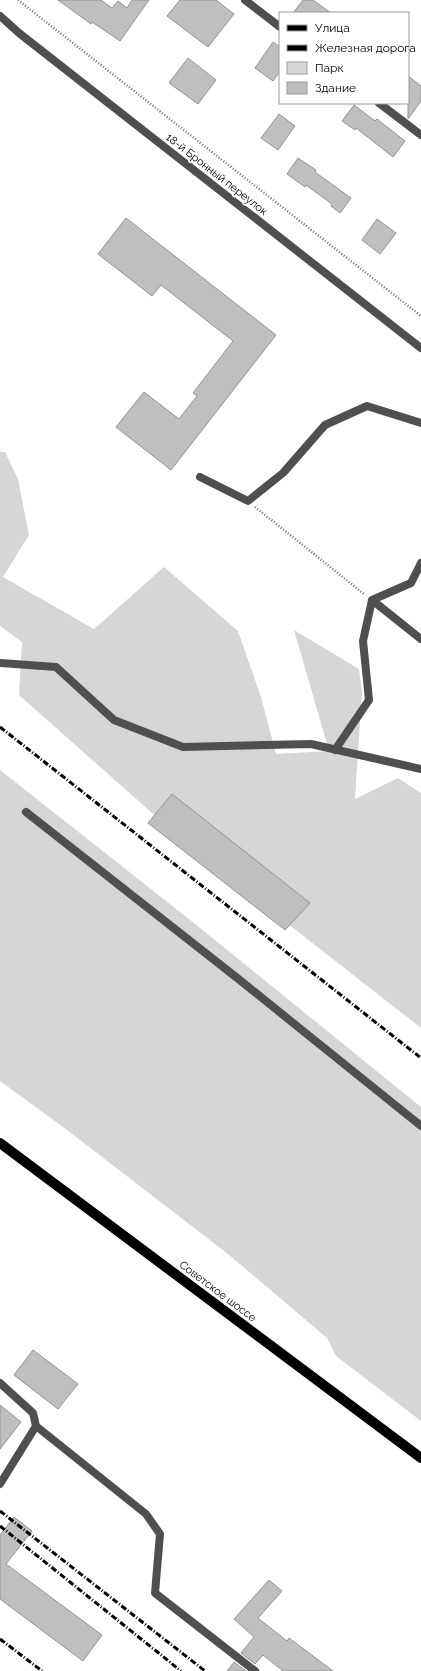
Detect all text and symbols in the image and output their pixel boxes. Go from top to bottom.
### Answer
legend [279,12,409,104]
text: Улица [315,21,350,35]
text: Железная дорога [315,41,416,55]
text: Парк [315,61,344,75]
text: Здание [315,81,356,95]
street label: 18-й Бронный переулок [163,131,270,218]
street label: Советское шоссе [177,1258,259,1325]

